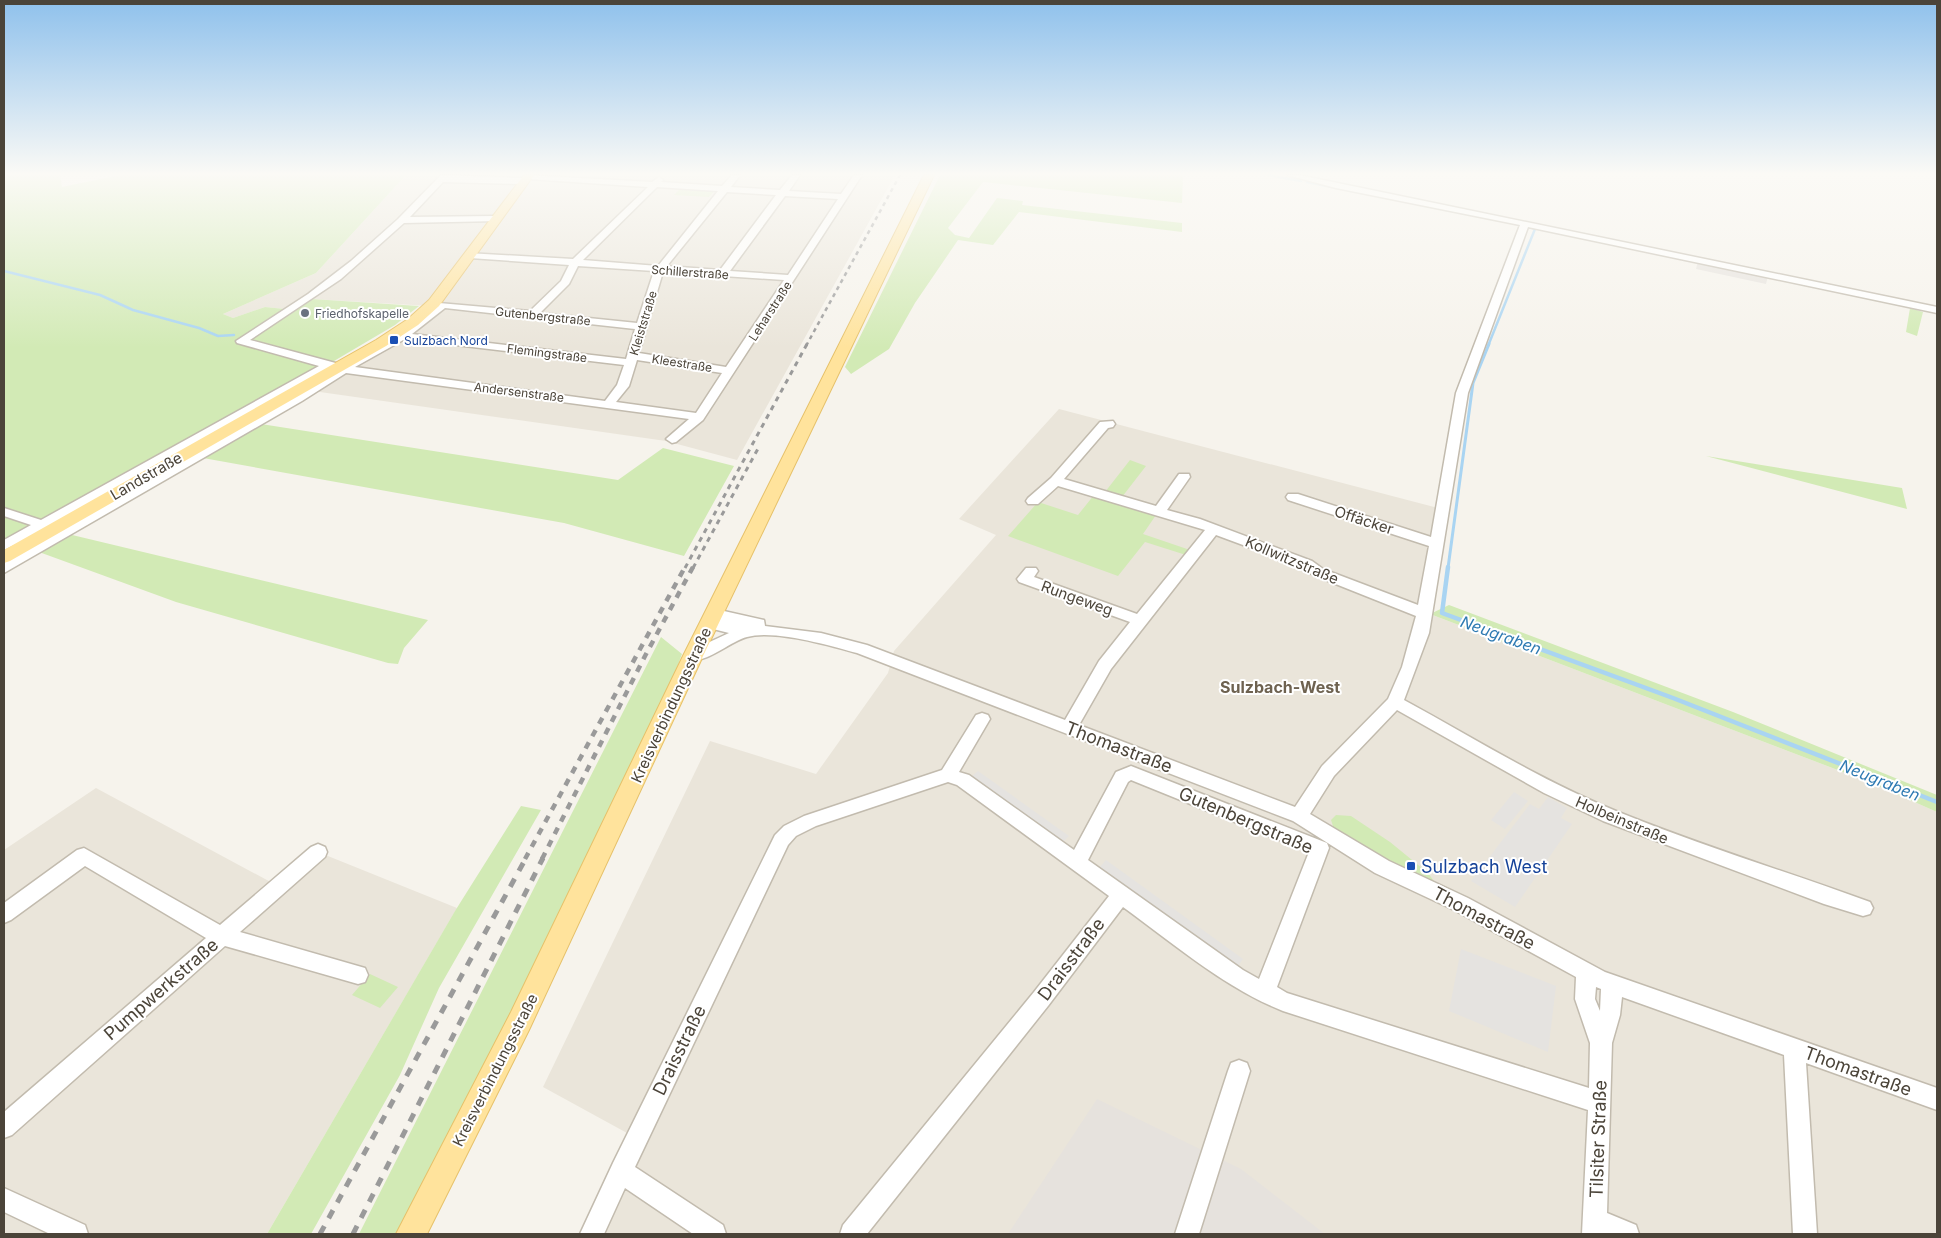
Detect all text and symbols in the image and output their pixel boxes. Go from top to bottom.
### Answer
street label: Schillerstraße [651,262,729,282]
street label: Leharstraße [745,278,795,344]
street label: Kleiststraße [626,289,660,357]
street label: Gutenbergstraße [495,304,591,328]
place label: Friedhofskapelle [315,306,409,321]
marker: Friedhofskapelle [299,307,311,319]
place label: Sulzbach Nord [404,333,488,348]
marker: Sulzbach Nord [388,334,400,346]
street label: Flemingstraße [506,341,588,365]
street label: Kleestraße [651,351,713,375]
street label: Andersenstraße [473,379,565,405]
street label: Landstraße [107,448,185,504]
street label: Offäcker [1332,502,1396,539]
street label: Kollwitzstraße [1242,532,1342,588]
street label: Rungeweg [1039,576,1115,620]
water label: Neugraben [1458,611,1544,659]
street label: Kreisverbindungsstraße [627,624,715,786]
district label: Sulzbach-West [1220,677,1340,697]
street label: Thomastraße [1063,717,1175,777]
water label: Neugraben [1837,755,1923,805]
street label: Gutenbergstraße [1176,782,1316,858]
street label: Holbeinstraße [1573,792,1671,848]
place label: Sulzbach West [1421,856,1548,877]
marker: Sulzbach West [1405,860,1417,872]
street label: Thomastraße [1429,882,1539,954]
street label: Draisstraße [1033,914,1109,1004]
street label: Pumpwerkstraße [100,934,222,1044]
street label: Kreisverbindungsstraße [448,990,542,1150]
street label: Draisstraße [648,1002,710,1098]
street label: Thomastraße [1801,1042,1915,1100]
street label: Tilsiter Straße [1585,1080,1611,1198]

